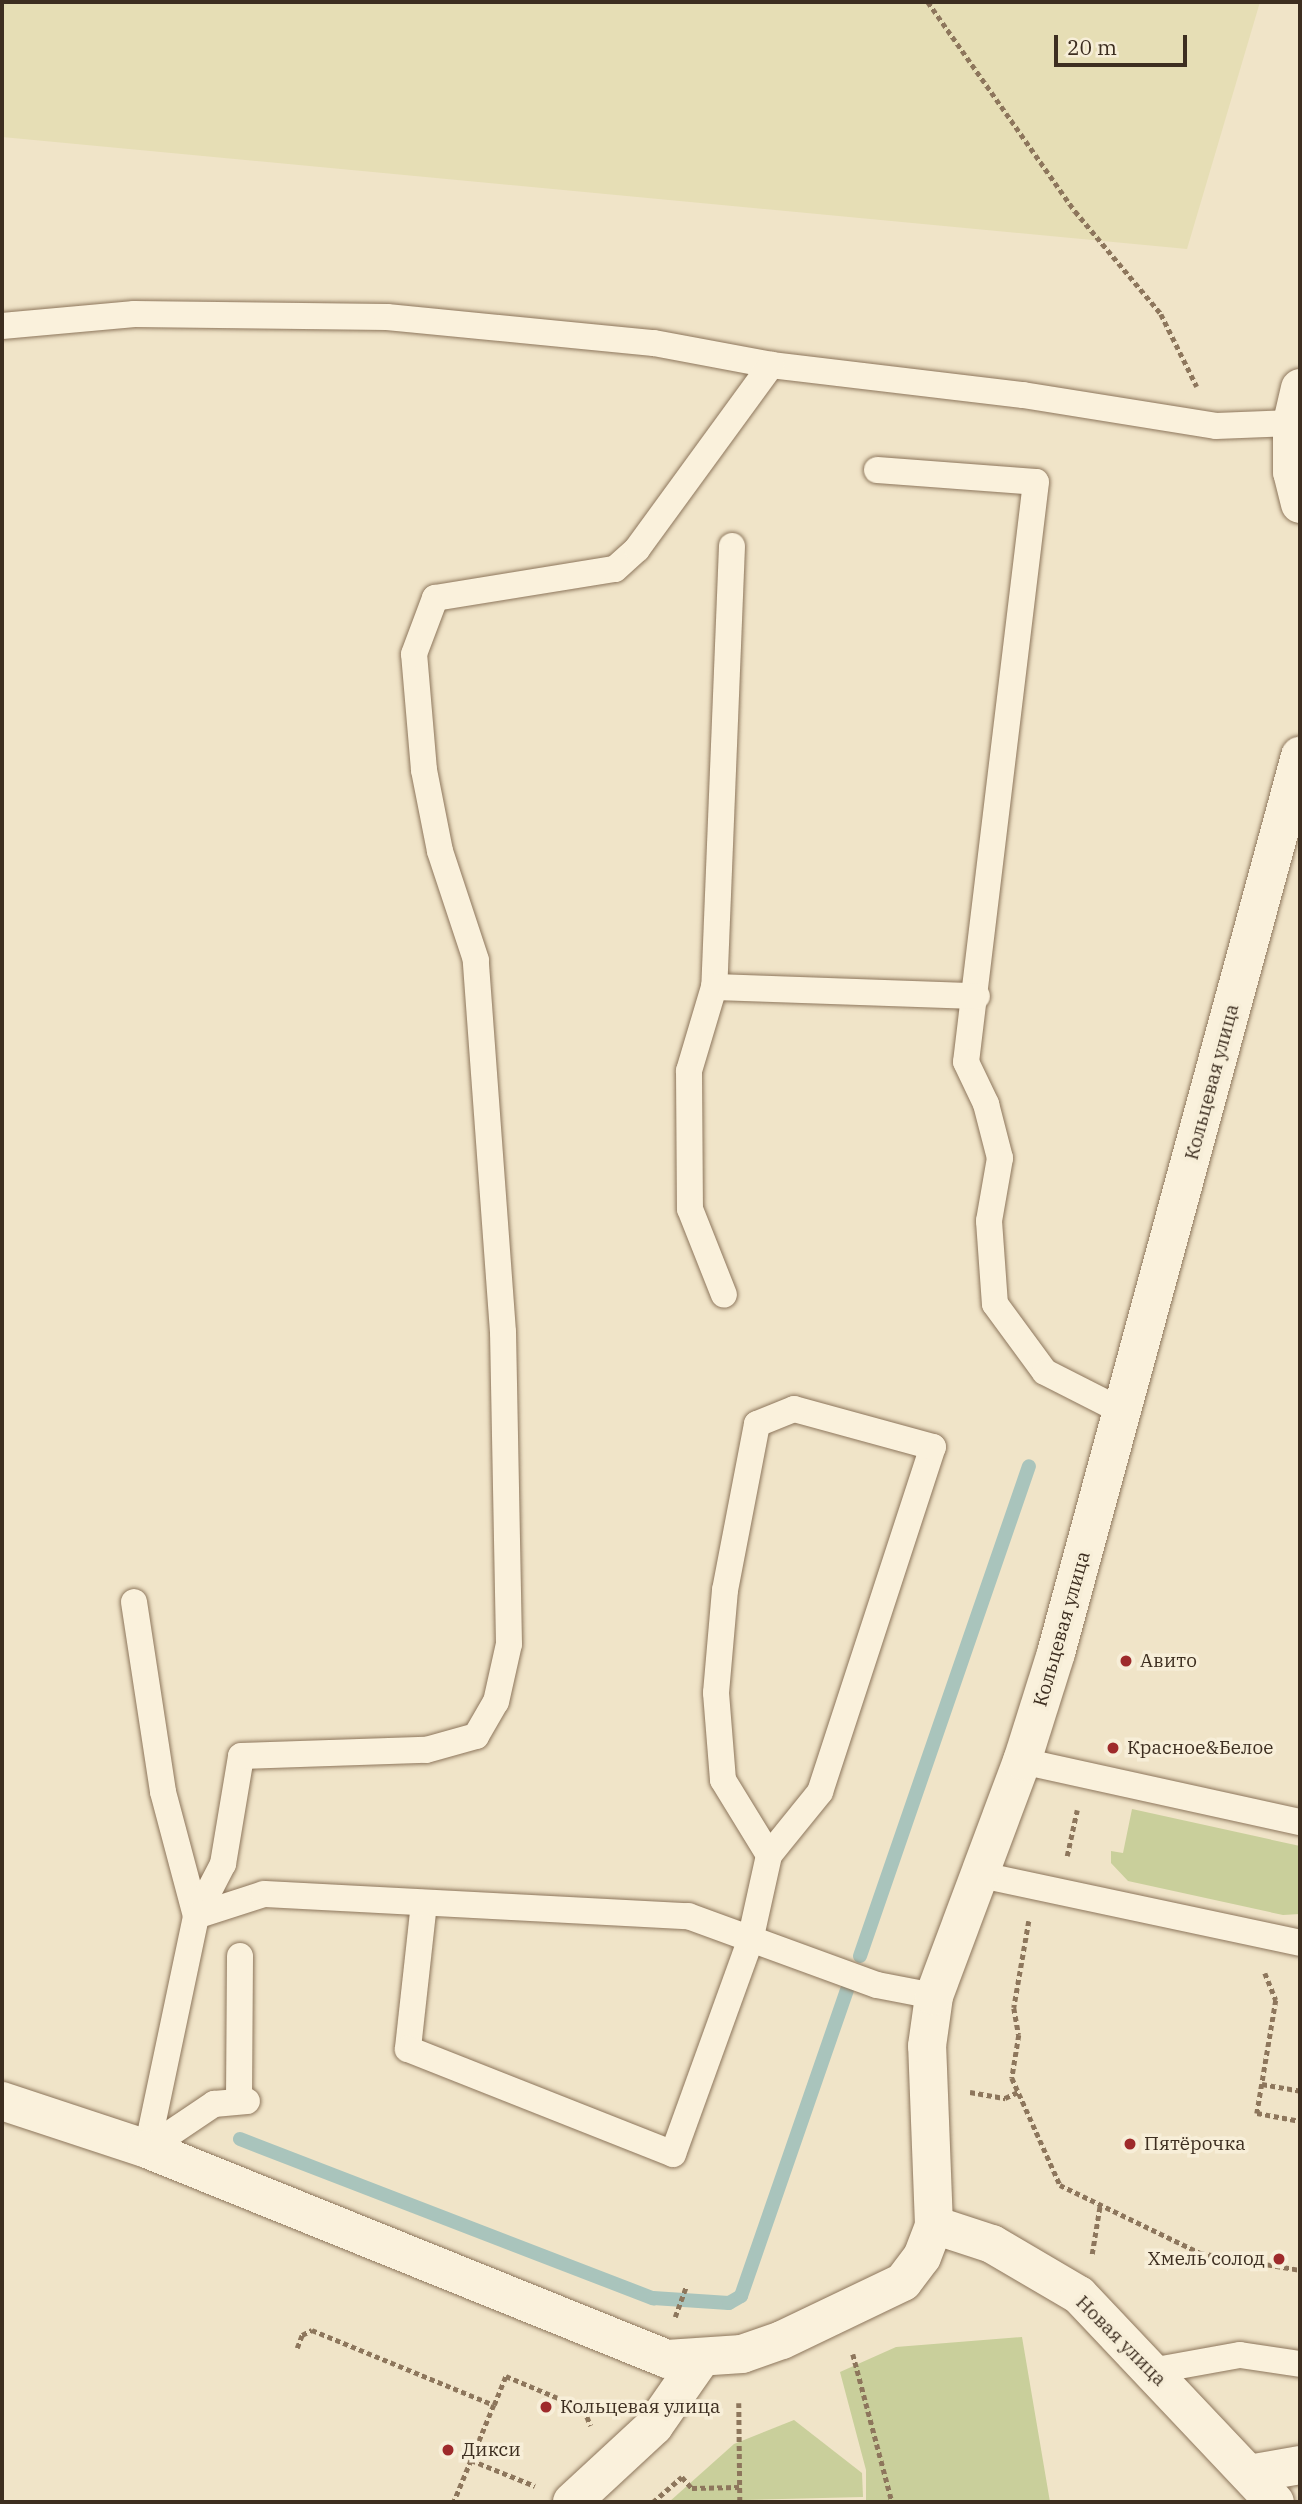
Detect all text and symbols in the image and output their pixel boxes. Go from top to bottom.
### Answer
scale bar [1057,21,1190,65]
text: 20 m [1067,33,1117,61]
street label: Кольцевая улица [1180,1002,1244,1162]
street label: Кольцевая улица [1029,1549,1095,1709]
place label: Авито [1140,1650,1197,1672]
marker: Авито [1118,1653,1134,1669]
place label: Красное&Белое [1127,1737,1273,1759]
marker: Красное&Белое [1105,1740,1121,1756]
place label: Пятёрочка [1144,2133,1246,2155]
marker: Пятёрочка [1122,2136,1138,2152]
place label: Хмель солод [1148,2248,1265,2270]
marker: Хмель солод [1271,2251,1287,2267]
street label: Новая улица [1071,2291,1171,2391]
place label: Кольцевая улица [560,2396,720,2418]
marker: Кольцевая улица [538,2399,554,2415]
place label: Дикси [462,2439,521,2461]
marker: Дикси [440,2442,456,2458]

